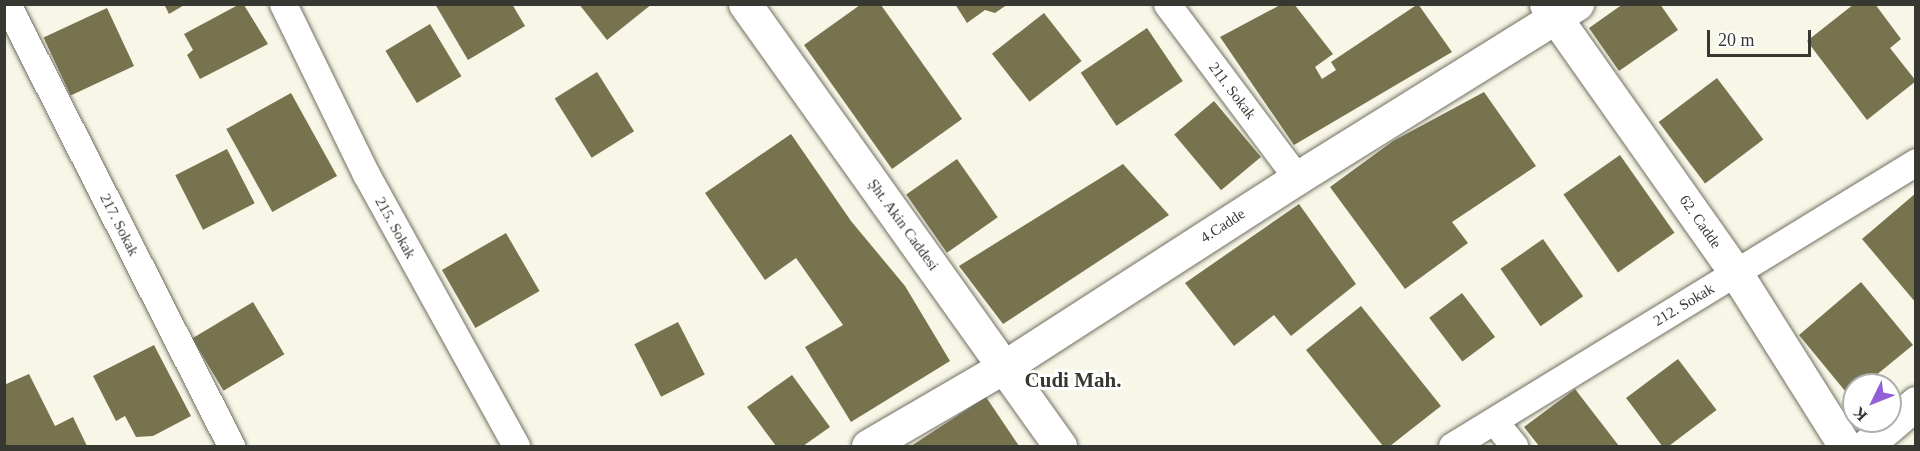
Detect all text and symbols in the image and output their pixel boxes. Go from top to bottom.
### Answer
scale bar [1710,18,1814,56]
text: 20 m [1718,30,1755,50]
street label: 211. Sokak [1205,59,1259,123]
street label: Şht. Akin Caddesi [864,175,942,275]
street label: 217. Sokak [96,191,142,259]
street label: 62. Cadde [1675,192,1725,252]
street label: 215. Sokak [371,194,419,262]
street label: 4.Cadde [1197,205,1249,247]
street label: 212. Sokak [1650,280,1718,330]
district label: Cudi Mah. [1025,367,1121,393]
north arrow [1842,373,1902,433]
text: K [1849,404,1870,425]

